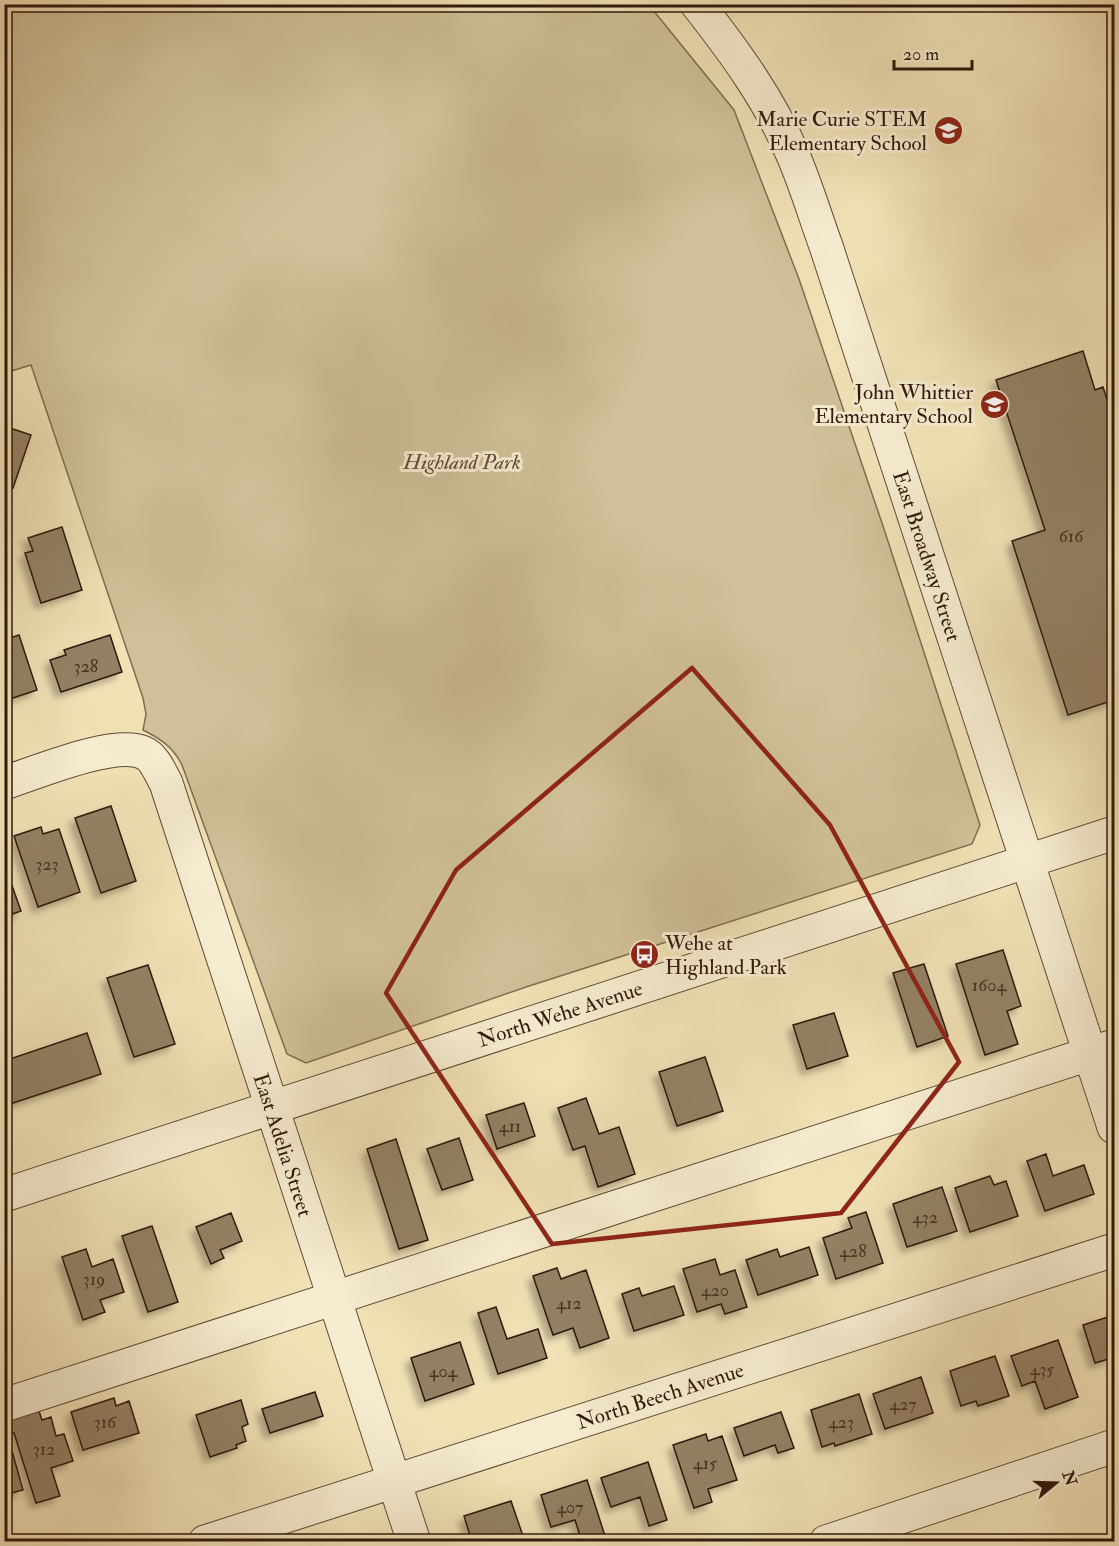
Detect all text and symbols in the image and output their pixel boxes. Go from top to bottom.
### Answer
scale bar [894,33,972,71]
text: 20 m [903,43,939,66]
place label: Marie Curie STEM Elementary School [756,106,928,157]
school or university icon: Marie Curie STEM Elementary School [932,115,964,147]
place label: John Whittier Elementary School [815,379,974,430]
school or university icon: John Whittier Elementary School [978,388,1010,420]
park label: Highland Park [402,449,521,476]
street label: East Broadway Street [886,467,967,645]
house number: 616 [1059,525,1084,548]
house number: 328 [74,655,98,678]
house number: 323 [36,853,58,876]
place label: Wehe at Highland Park [664,930,787,981]
bus stop icon: Wehe at Highland Park [628,939,660,971]
house number: 1604 [972,974,1007,997]
street label: North Wehe Avenue [474,975,646,1054]
street label: East Adelia Street [247,1070,318,1220]
house number: 411 [499,1115,521,1138]
house number: 432 [912,1206,938,1229]
house number: 428 [839,1240,867,1263]
house number: 319 [83,1268,105,1291]
house number: 420 [701,1279,729,1302]
house number: 412 [556,1292,582,1315]
street label: North Beech Avenue [573,1357,748,1436]
house number: 435 [1030,1358,1054,1381]
house number: 404 [429,1360,459,1383]
house number: 427 [889,1393,917,1416]
house number: 316 [94,1411,117,1434]
house number: 423 [828,1411,854,1434]
house number: 312 [33,1438,55,1461]
house number: 415 [693,1452,717,1475]
north arrow [1026,1453,1086,1513]
text: N [1057,1467,1081,1489]
house number: 407 [556,1496,584,1519]

